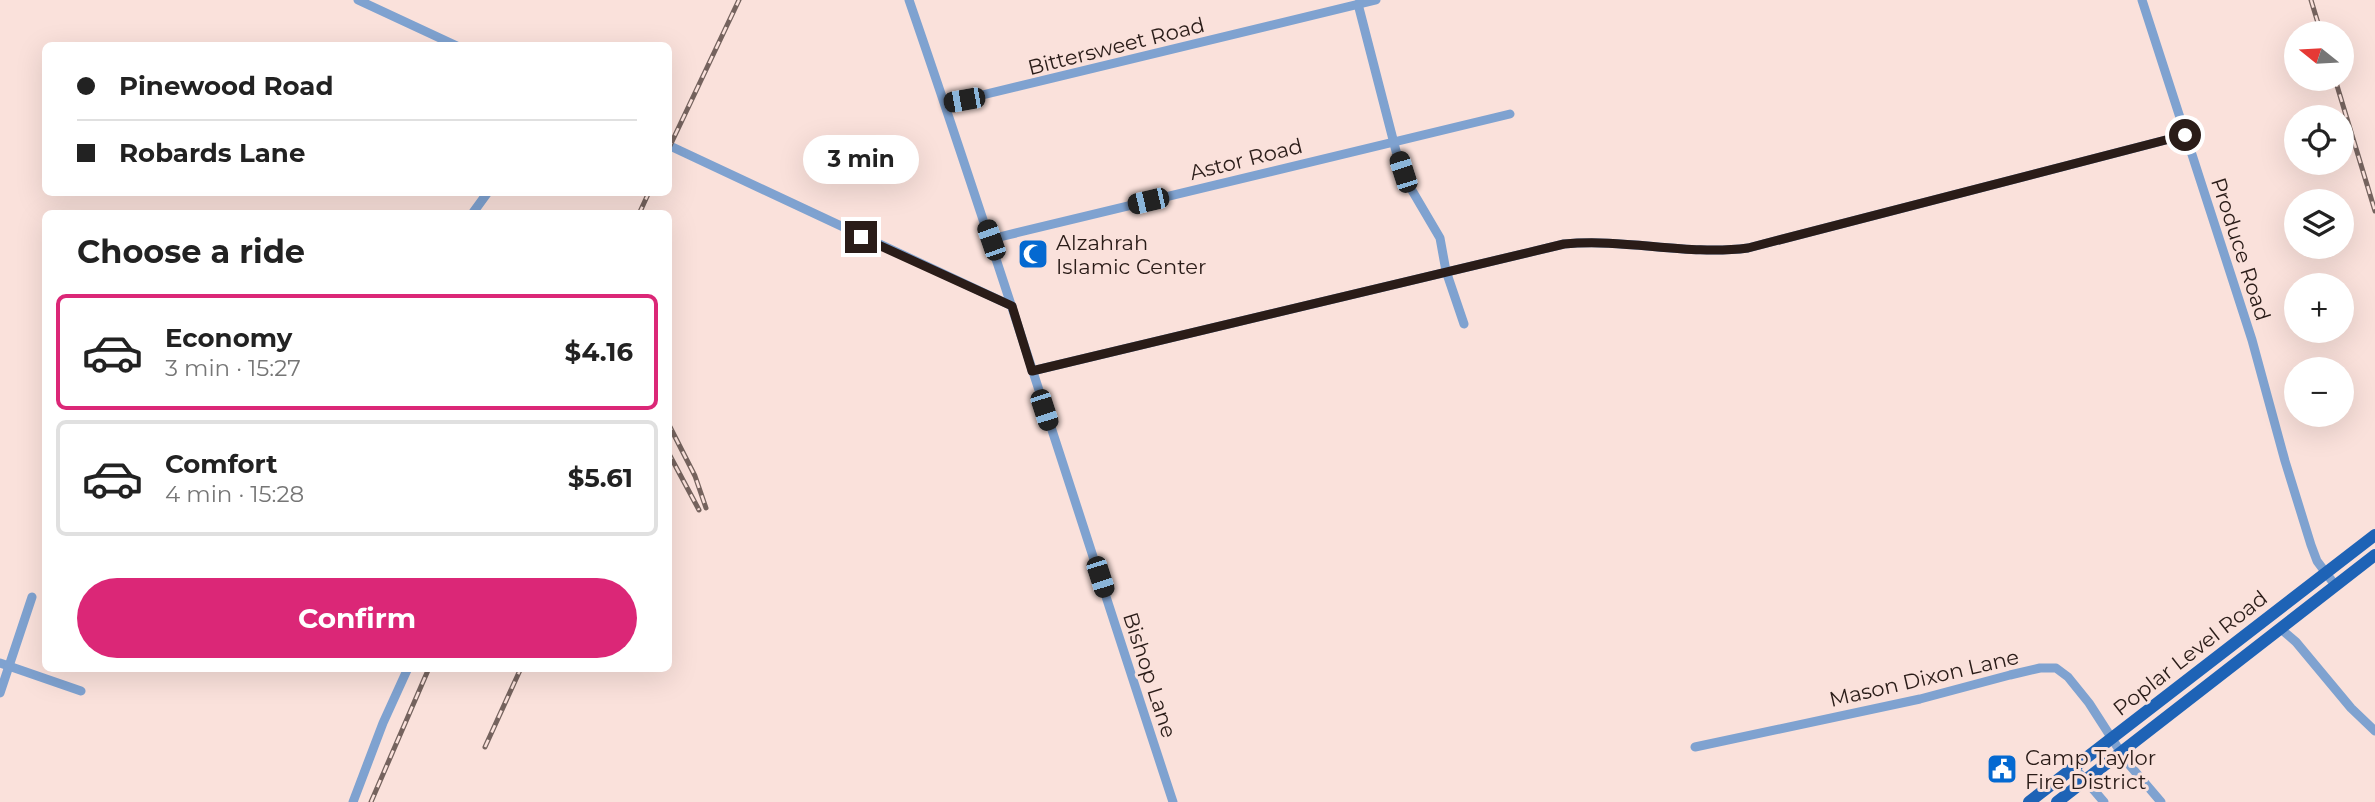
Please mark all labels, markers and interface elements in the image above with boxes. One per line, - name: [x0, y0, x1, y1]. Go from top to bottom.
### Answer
- street label: Bittersweet Road: [1025, 12, 1207, 80]
- north arrow: [2284, 21, 2354, 91]
- map controls: [2284, 21, 2354, 427]
- text: Pinewood Road: [119, 70, 334, 102]
- car: [942, 86, 987, 114]
- button: locate: [2284, 105, 2354, 175]
- route start: [2169, 119, 2201, 151]
- street label: Astor Road: [1187, 133, 1305, 185]
- callout: 3 min: [803, 135, 919, 184]
- text: Robards Lane: [119, 137, 305, 169]
- text: 3 min: [827, 145, 895, 173]
- car: [1387, 149, 1420, 195]
- street label: Produce Road: [2206, 174, 2276, 324]
- car: [1126, 186, 1171, 216]
- button: layers: [2284, 189, 2354, 259]
- car: [975, 217, 1008, 263]
- route end: [845, 221, 877, 253]
- place label: Alzahrah Islamic Center: [1056, 230, 1206, 279]
- text: Choose a ride: [77, 232, 305, 271]
- mosque icon: Alzahrah Islamic Center: [1016, 237, 1050, 271]
- button: +: [2284, 273, 2354, 343]
- icon: car: [81, 321, 144, 384]
- text: Economy: [165, 322, 292, 354]
- text: $4.16: [565, 336, 633, 368]
- text: 3 min · 15:27: [165, 354, 301, 382]
- button: −: [2284, 357, 2354, 427]
- car: [1028, 387, 1061, 433]
- icon: car: [81, 447, 144, 510]
- text: Comfort: [165, 448, 277, 480]
- text: $5.61: [568, 462, 633, 494]
- text: 4 min · 15:28: [165, 480, 304, 508]
- car: [1084, 554, 1117, 600]
- button: Confirm: [77, 578, 637, 658]
- street label: Poplar Level Road: [2108, 585, 2272, 721]
- street label: Bishop Lane: [1118, 609, 1182, 741]
- street label: Mason Dixon Lane: [1827, 644, 2021, 712]
- place label: Camp Taylor Fire District: [2025, 745, 2156, 794]
- public building icon: Camp Taylor Fire District: [1985, 752, 2019, 786]

